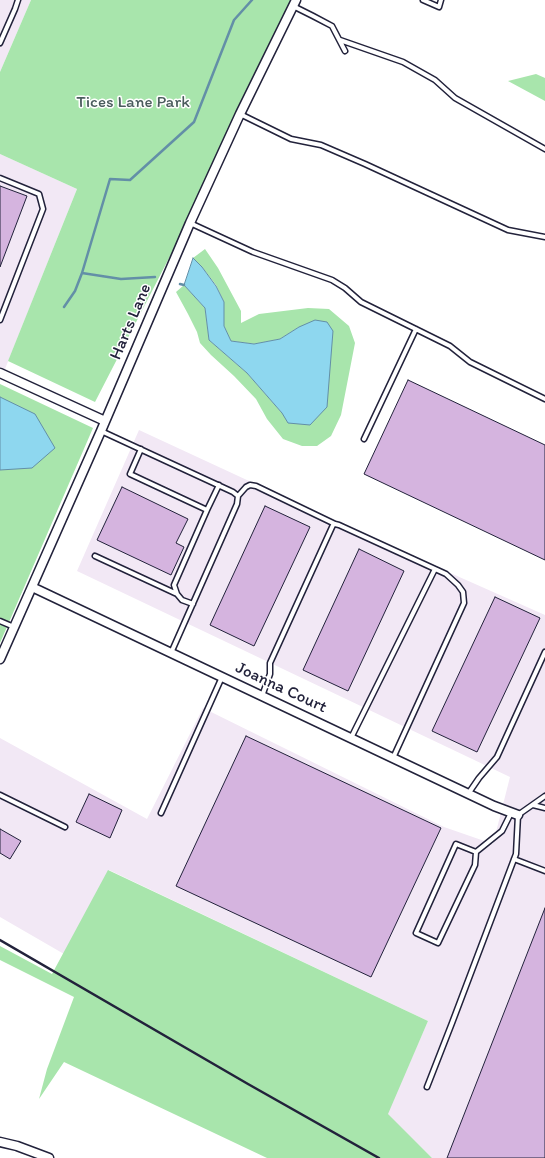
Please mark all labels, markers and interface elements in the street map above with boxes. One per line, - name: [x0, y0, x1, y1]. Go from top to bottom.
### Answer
- park label: Tices Lane Park: [76, 93, 190, 113]
- street label: Harts Lane: [106, 281, 156, 363]
- street label: Joanna Court: [232, 658, 330, 718]

